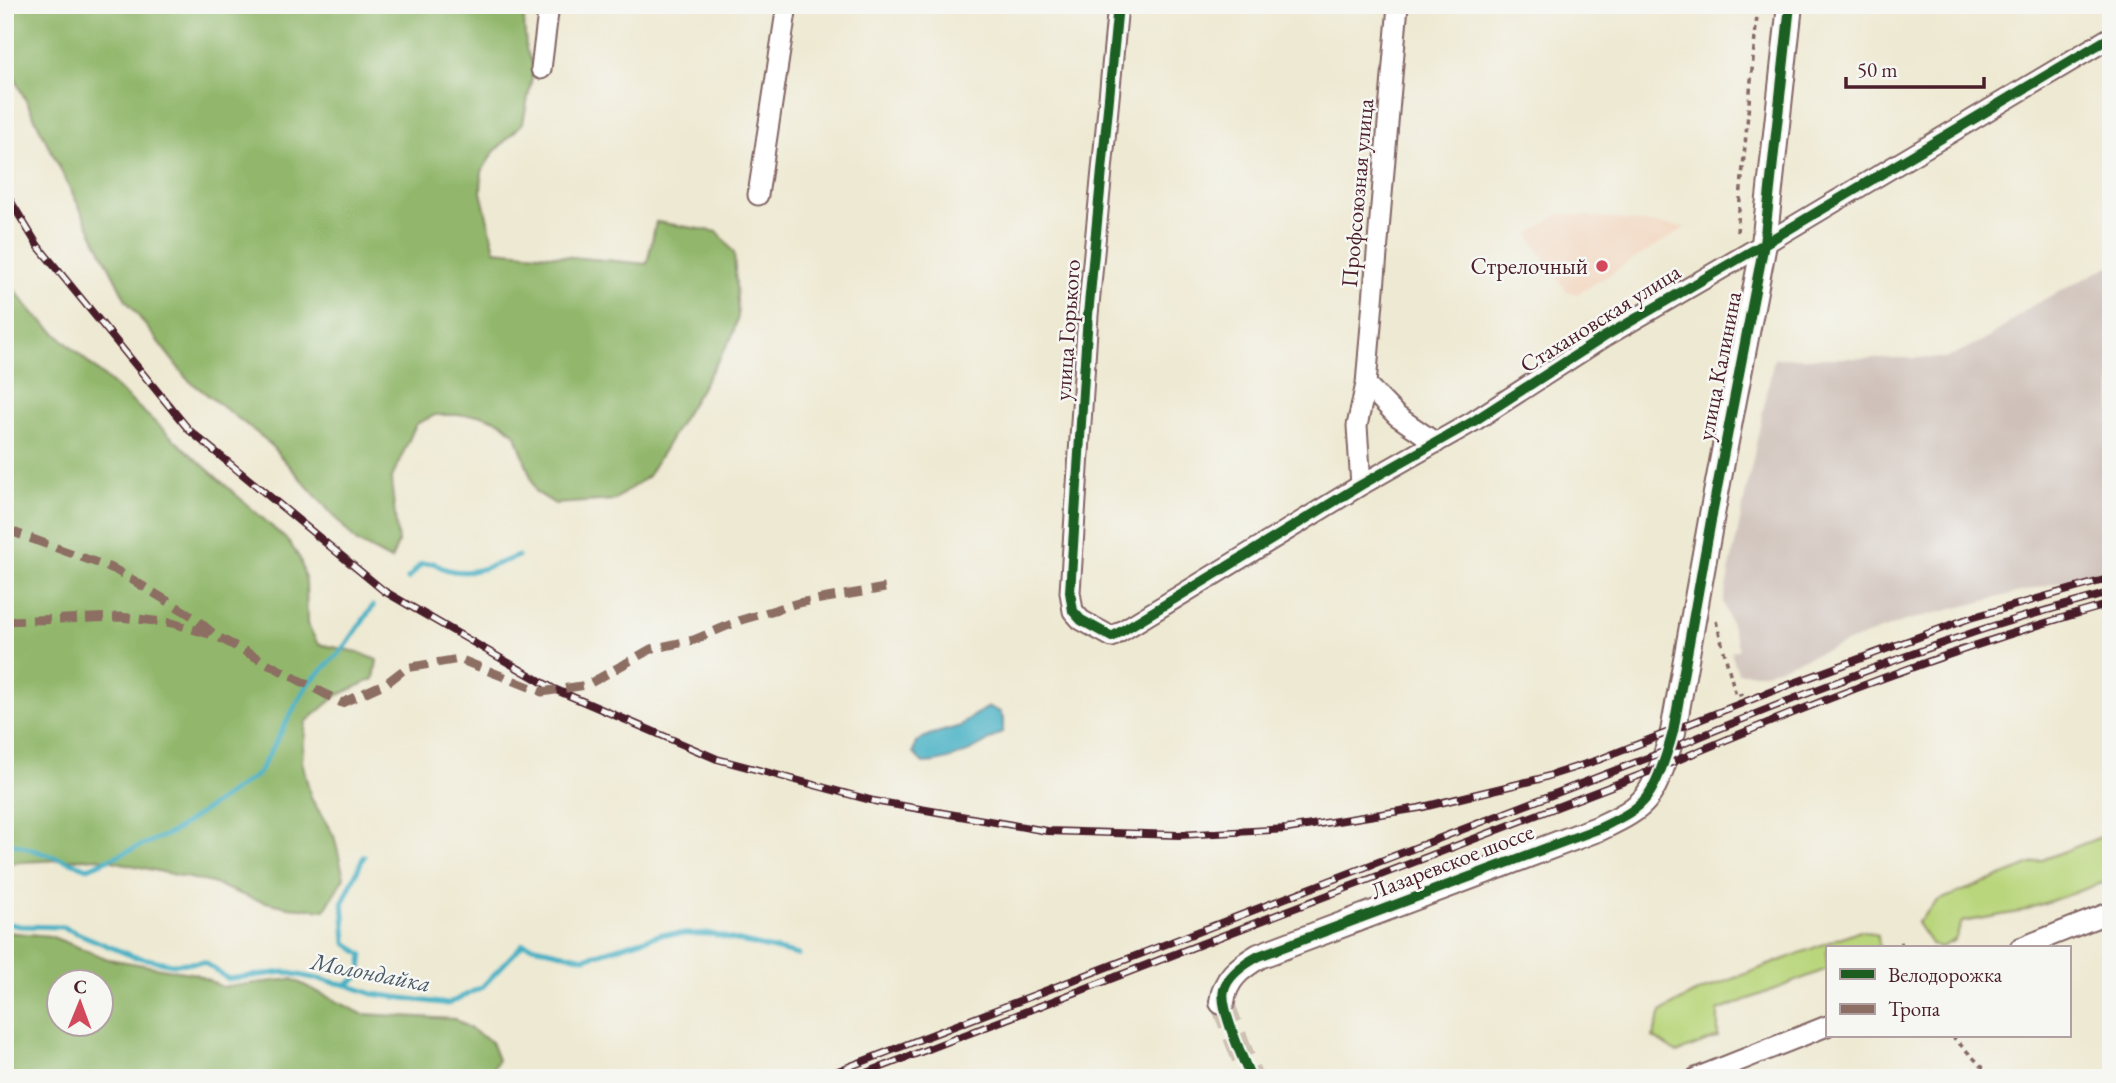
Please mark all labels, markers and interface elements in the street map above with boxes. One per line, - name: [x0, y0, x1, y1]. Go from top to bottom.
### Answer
- scale bar: [1846, 46, 1985, 90]
- text: 50 m: [1857, 56, 1898, 83]
- street label: Профсоюзная улица: [1334, 97, 1380, 289]
- place label: Стрелочный: [1470, 251, 1588, 281]
- street label: Стахановская улица: [1514, 256, 1687, 380]
- street label: улица Горького: [1047, 258, 1087, 402]
- marker: Стрелочный: [1594, 258, 1610, 274]
- street label: улица Калинина: [1690, 288, 1748, 443]
- street label: Лазаревское шоссе: [1366, 816, 1538, 906]
- water label: Молондайка: [307, 945, 433, 999]
- legend: [1826, 946, 2070, 1038]
- text: Велодорожка: [1888, 961, 2003, 988]
- north arrow: [46, 968, 116, 1038]
- text: С: [73, 974, 87, 999]
- text: Тропа: [1888, 995, 1941, 1022]

